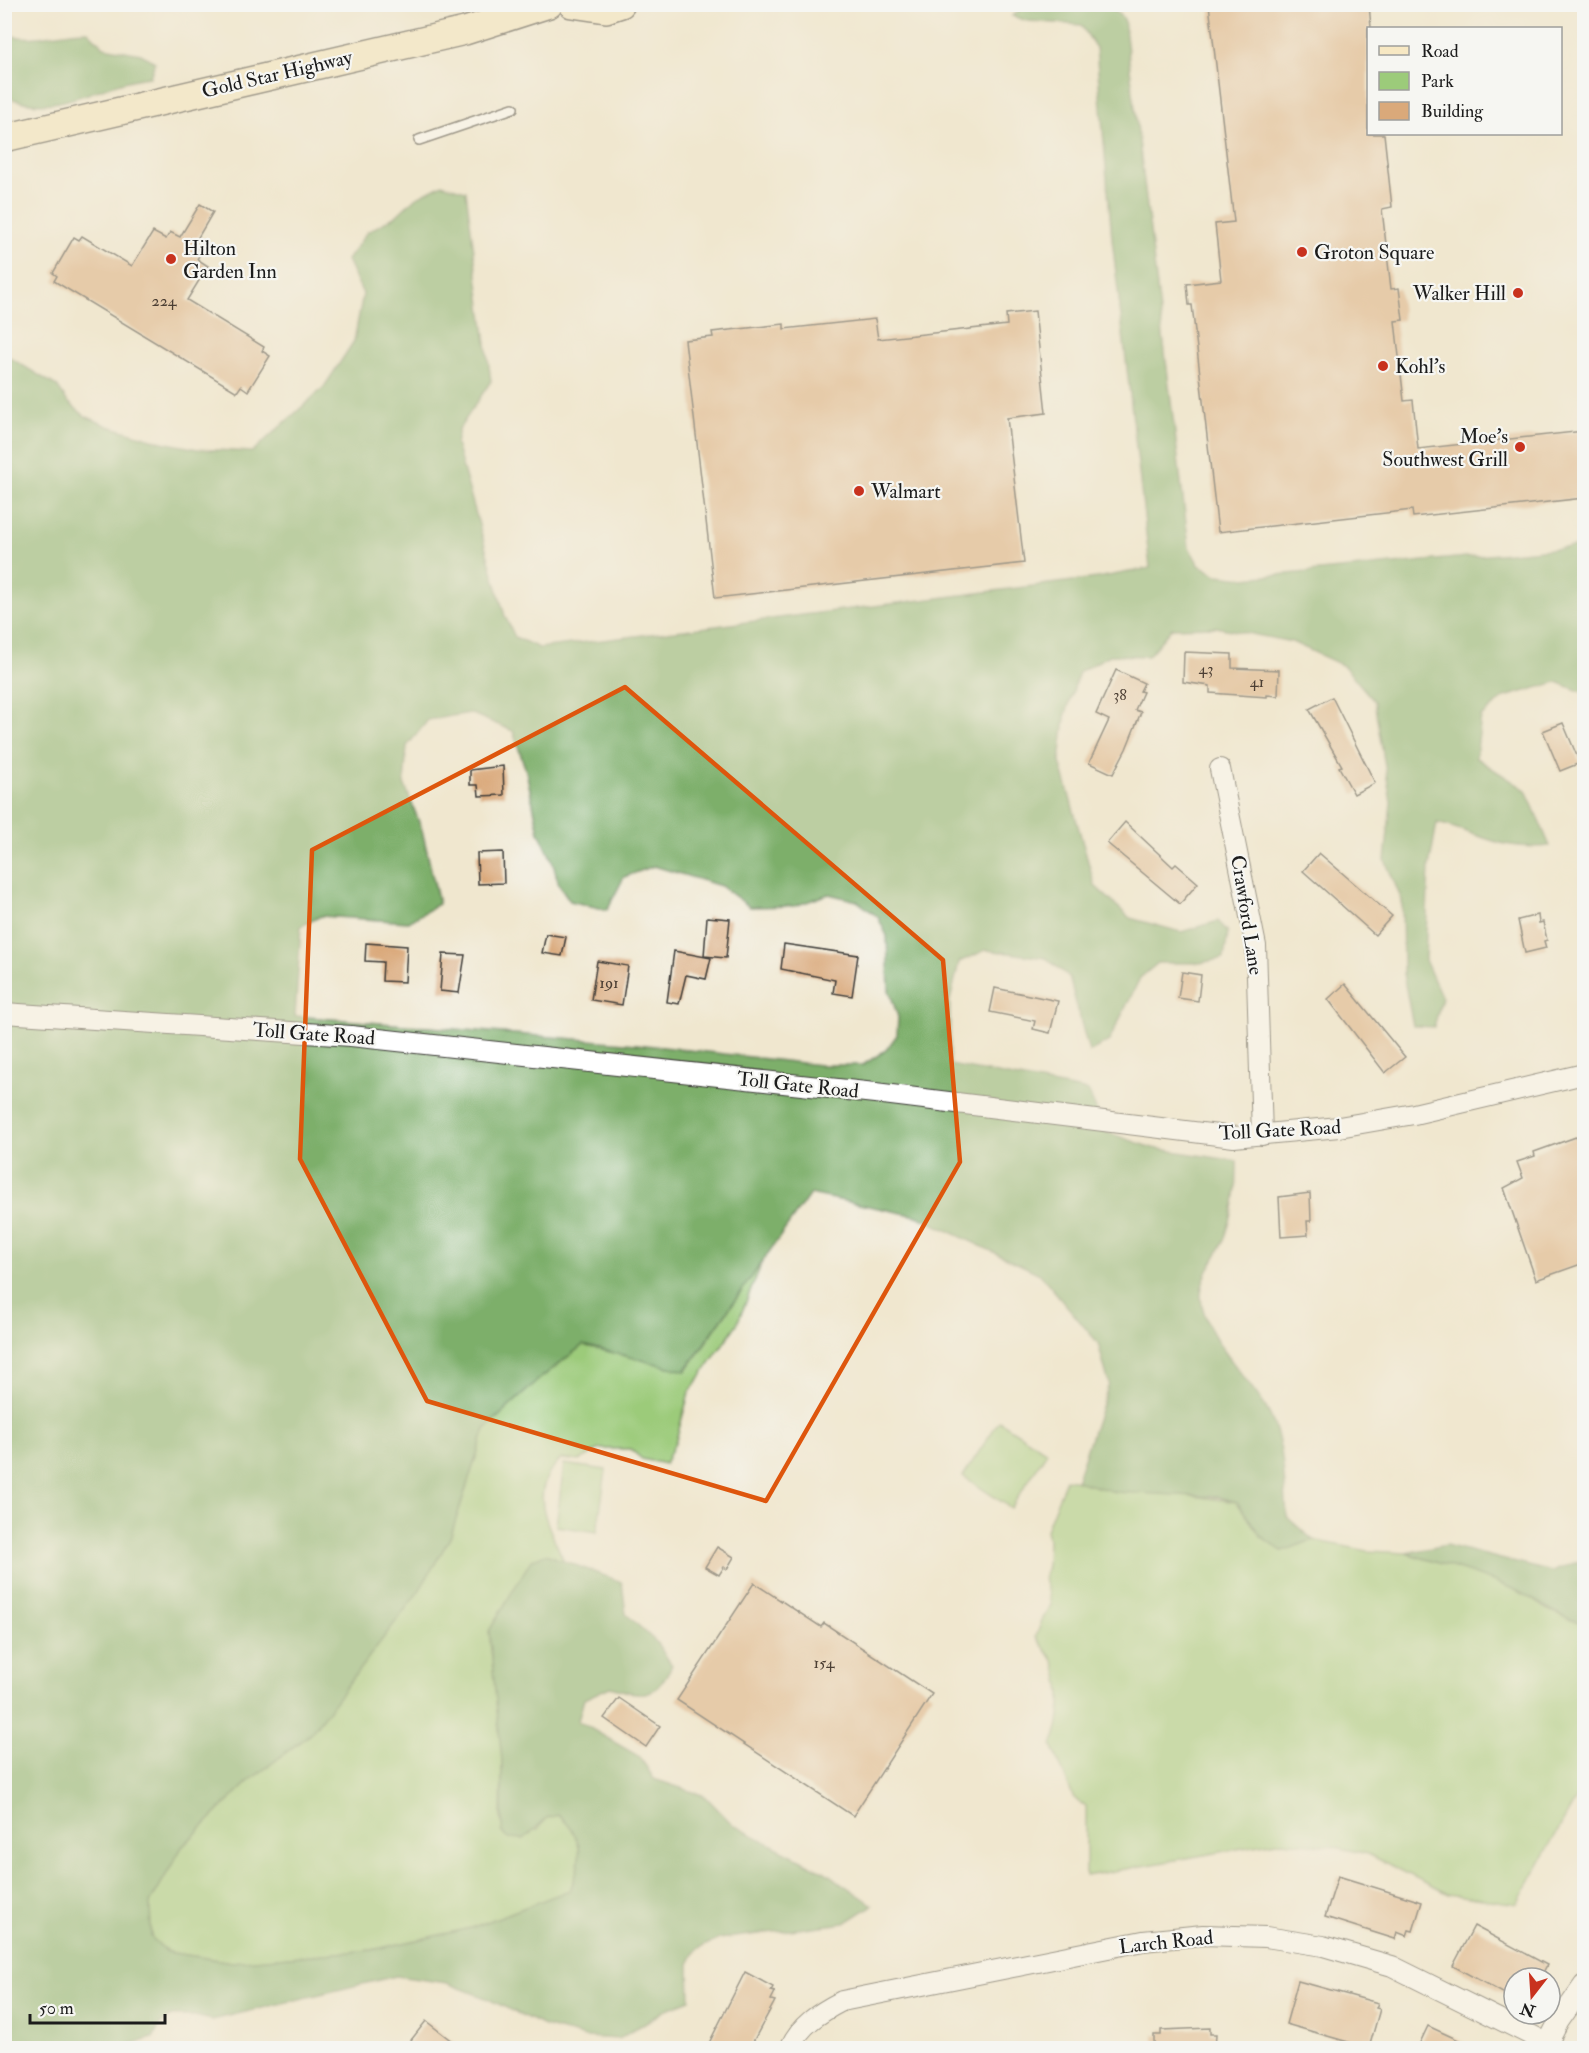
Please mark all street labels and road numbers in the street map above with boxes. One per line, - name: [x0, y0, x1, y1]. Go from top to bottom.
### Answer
- street label: Gold Star Highway: [199, 44, 356, 103]
- street label: Crawford Lane: [1225, 853, 1269, 977]
- street label: Toll Gate Road: [252, 1017, 376, 1051]
- street label: Toll Gate Road: [736, 1066, 860, 1104]
- street label: Toll Gate Road: [1218, 1114, 1342, 1146]
- street label: Larch Road: [1118, 1925, 1215, 1959]

